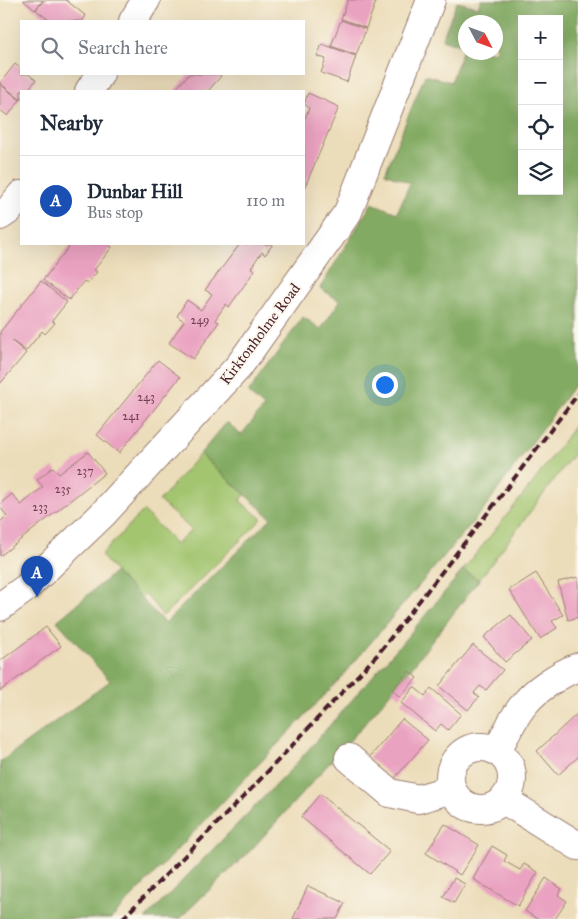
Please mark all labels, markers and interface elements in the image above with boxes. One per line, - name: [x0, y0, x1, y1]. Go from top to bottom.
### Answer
- north arrow: [458, 15, 503, 60]
- map controls: [518, 15, 563, 195]
- button: +: [518, 15, 563, 60]
- search box: [20, 20, 305, 75]
- icon: search: [38, 34, 66, 62]
- text: Search here: [78, 36, 168, 59]
- button: −: [518, 60, 563, 105]
- button: locate: [518, 105, 563, 150]
- text: Nearby: [40, 110, 103, 136]
- button: layers: [518, 150, 563, 195]
- text: Dunbar Hill: [87, 180, 183, 203]
- text: A: [51, 191, 61, 210]
- text: 110 m: [246, 191, 285, 210]
- text: Bus stop: [87, 203, 143, 222]
- street label: Kirktonholme Road: [216, 279, 304, 388]
- house number: 249: [190, 313, 210, 327]
- your location: [372, 372, 398, 398]
- house number: 243: [137, 390, 155, 404]
- house number: 241: [122, 409, 140, 423]
- house number: 237: [76, 464, 94, 478]
- house number: 235: [55, 482, 72, 496]
- house number: 233: [32, 500, 48, 514]
- pin: A: [21, 556, 53, 597]

